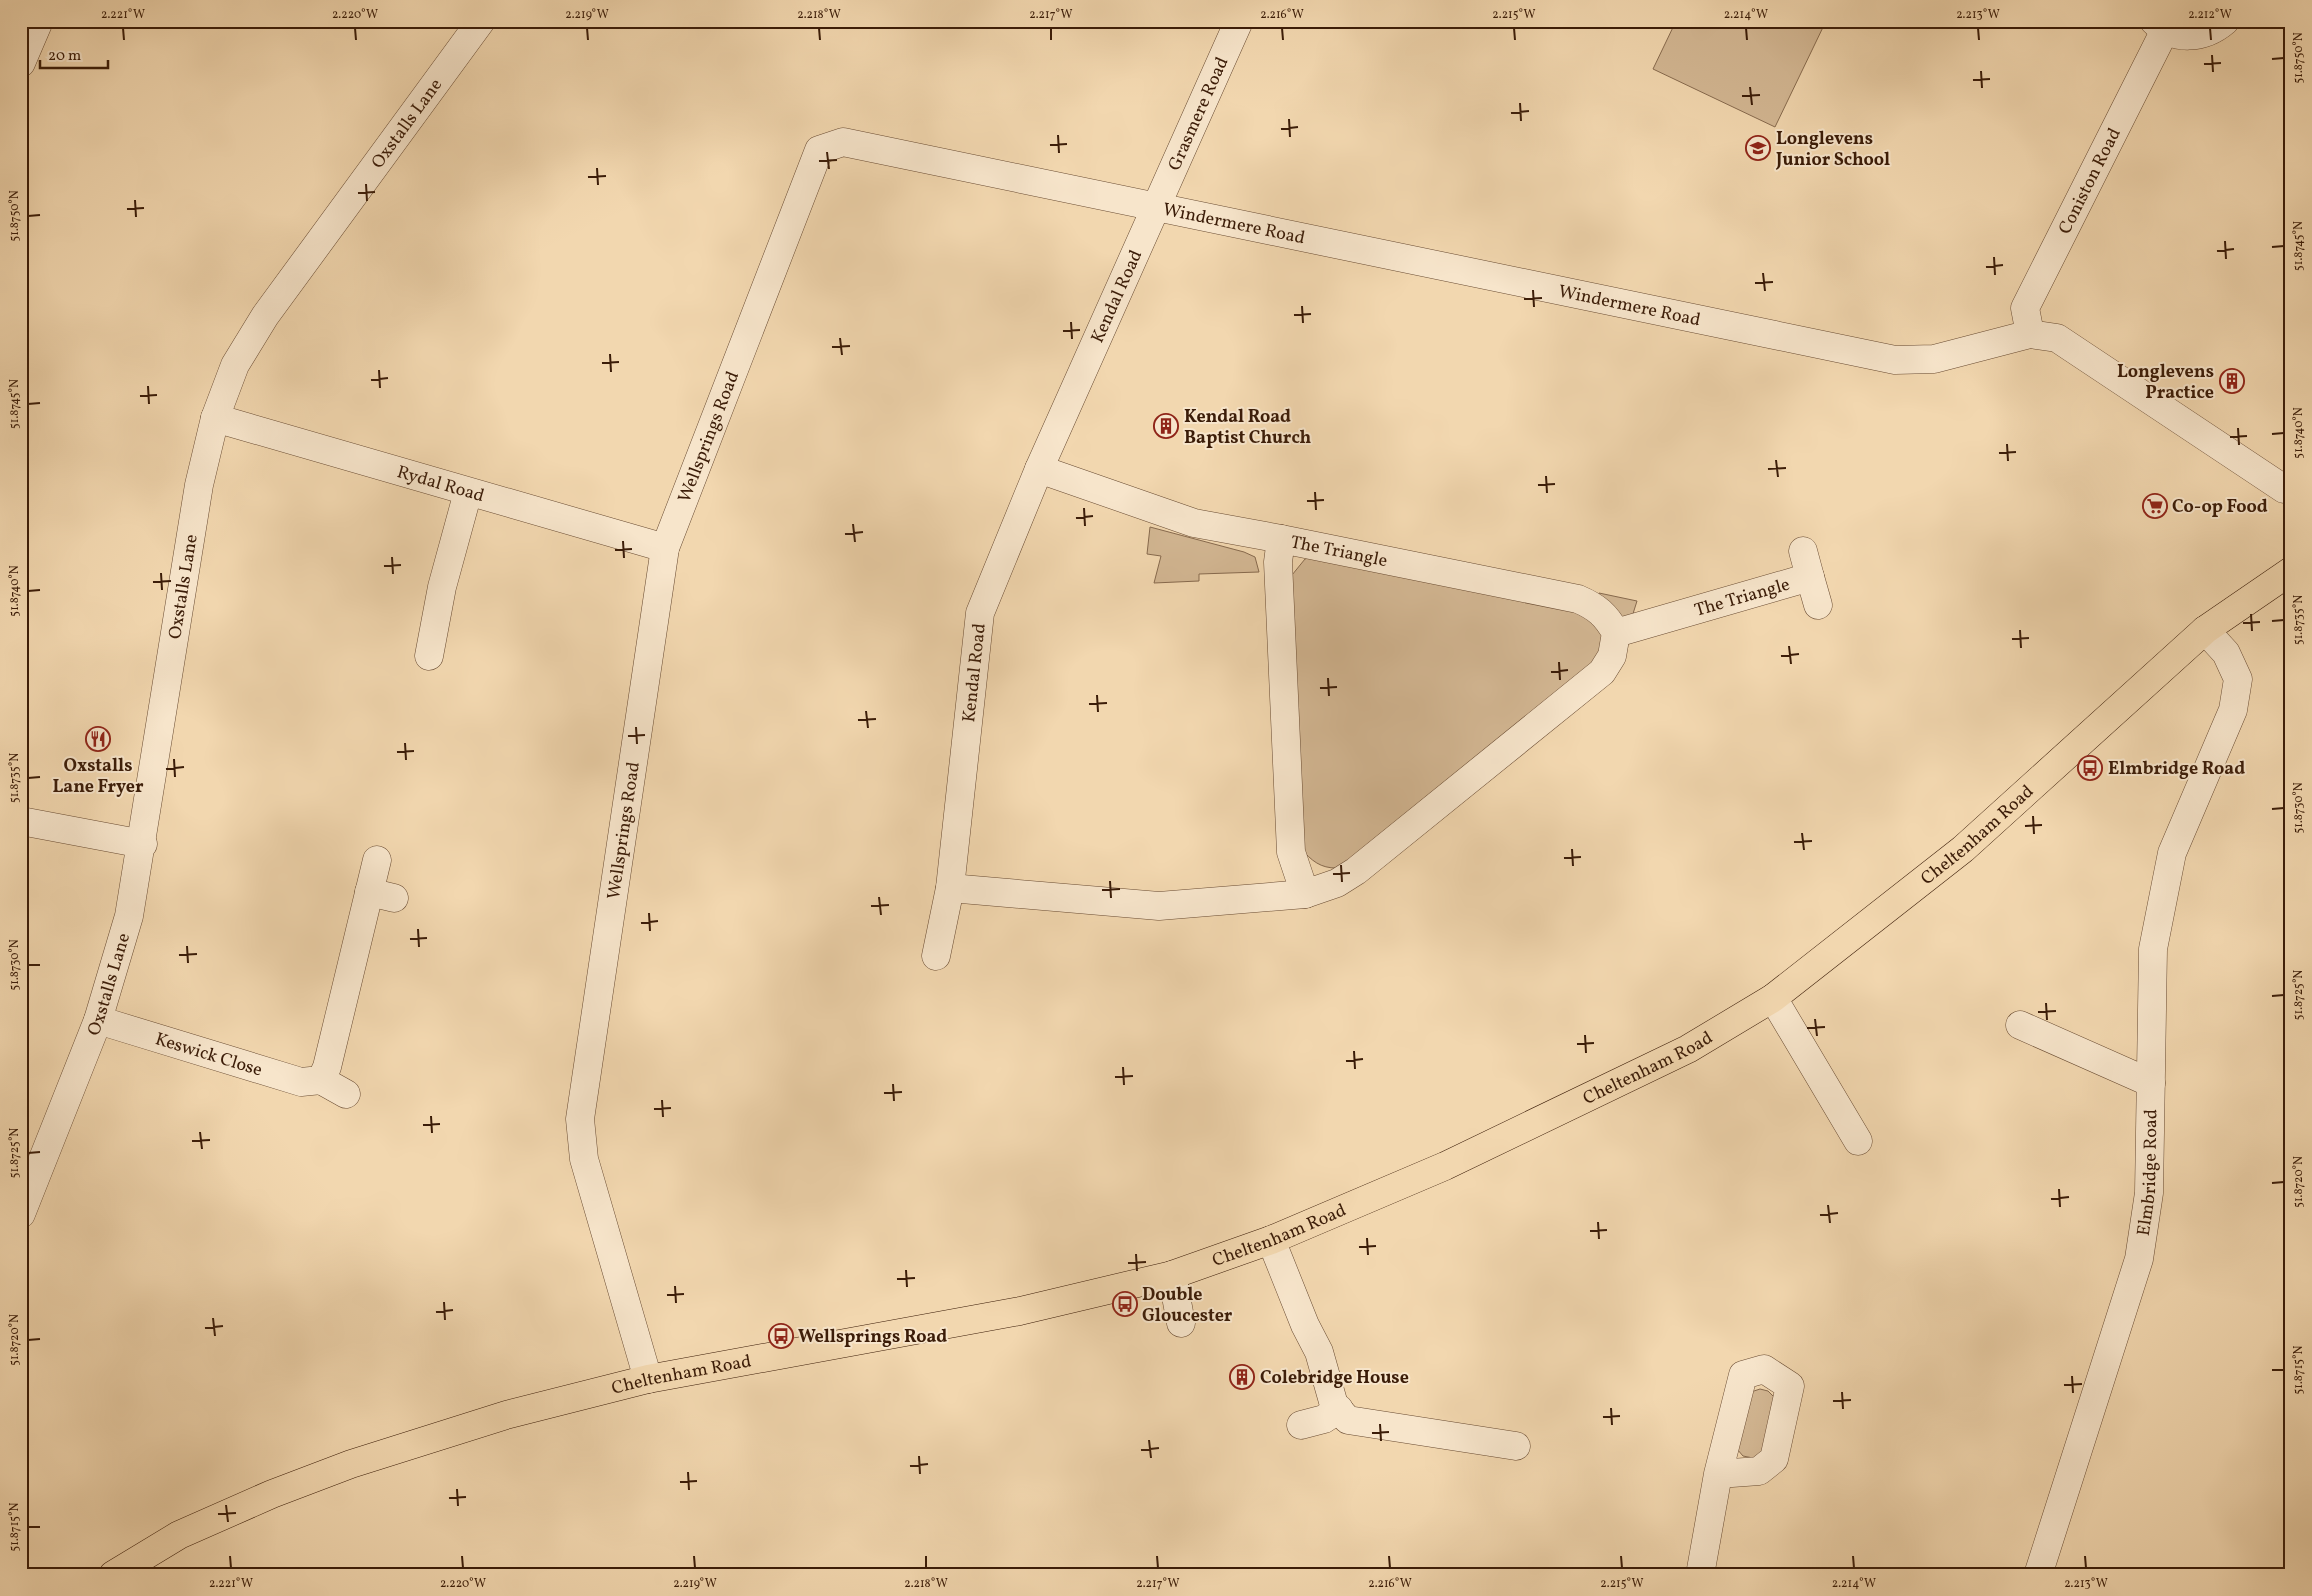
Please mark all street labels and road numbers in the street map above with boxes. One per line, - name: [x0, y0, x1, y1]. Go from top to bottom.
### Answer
- street label: Grasmere Road: [1163, 53, 1235, 175]
- street label: Oxstalls Lane: [366, 74, 449, 174]
- street label: Coniston Road: [2053, 124, 2128, 239]
- street label: Windermere Road: [1160, 198, 1307, 251]
- street label: Kendal Road: [1086, 246, 1149, 347]
- street label: Windermere Road: [1556, 280, 1703, 333]
- street label: Wellsprings Road: [673, 368, 746, 506]
- street label: Rydal Road: [394, 460, 487, 509]
- street label: The Triangle: [1288, 530, 1389, 574]
- street label: Oxstalls Lane: [163, 532, 205, 641]
- street label: The Triangle: [1692, 572, 1793, 624]
- street label: Kendal Road: [957, 622, 993, 724]
- street label: Wellsprings Road: [602, 760, 647, 901]
- street label: Cheltenham Road: [1916, 780, 2040, 891]
- street label: Oxstalls Lane: [82, 930, 137, 1040]
- street label: Cheltenham Road: [1579, 1026, 1718, 1112]
- street label: Keswick Close: [152, 1027, 265, 1083]
- street label: Elmbridge Road: [2132, 1109, 2164, 1238]
- street label: Cheltenham Road: [1209, 1199, 1350, 1274]
- street label: Cheltenham Road: [609, 1349, 753, 1402]

